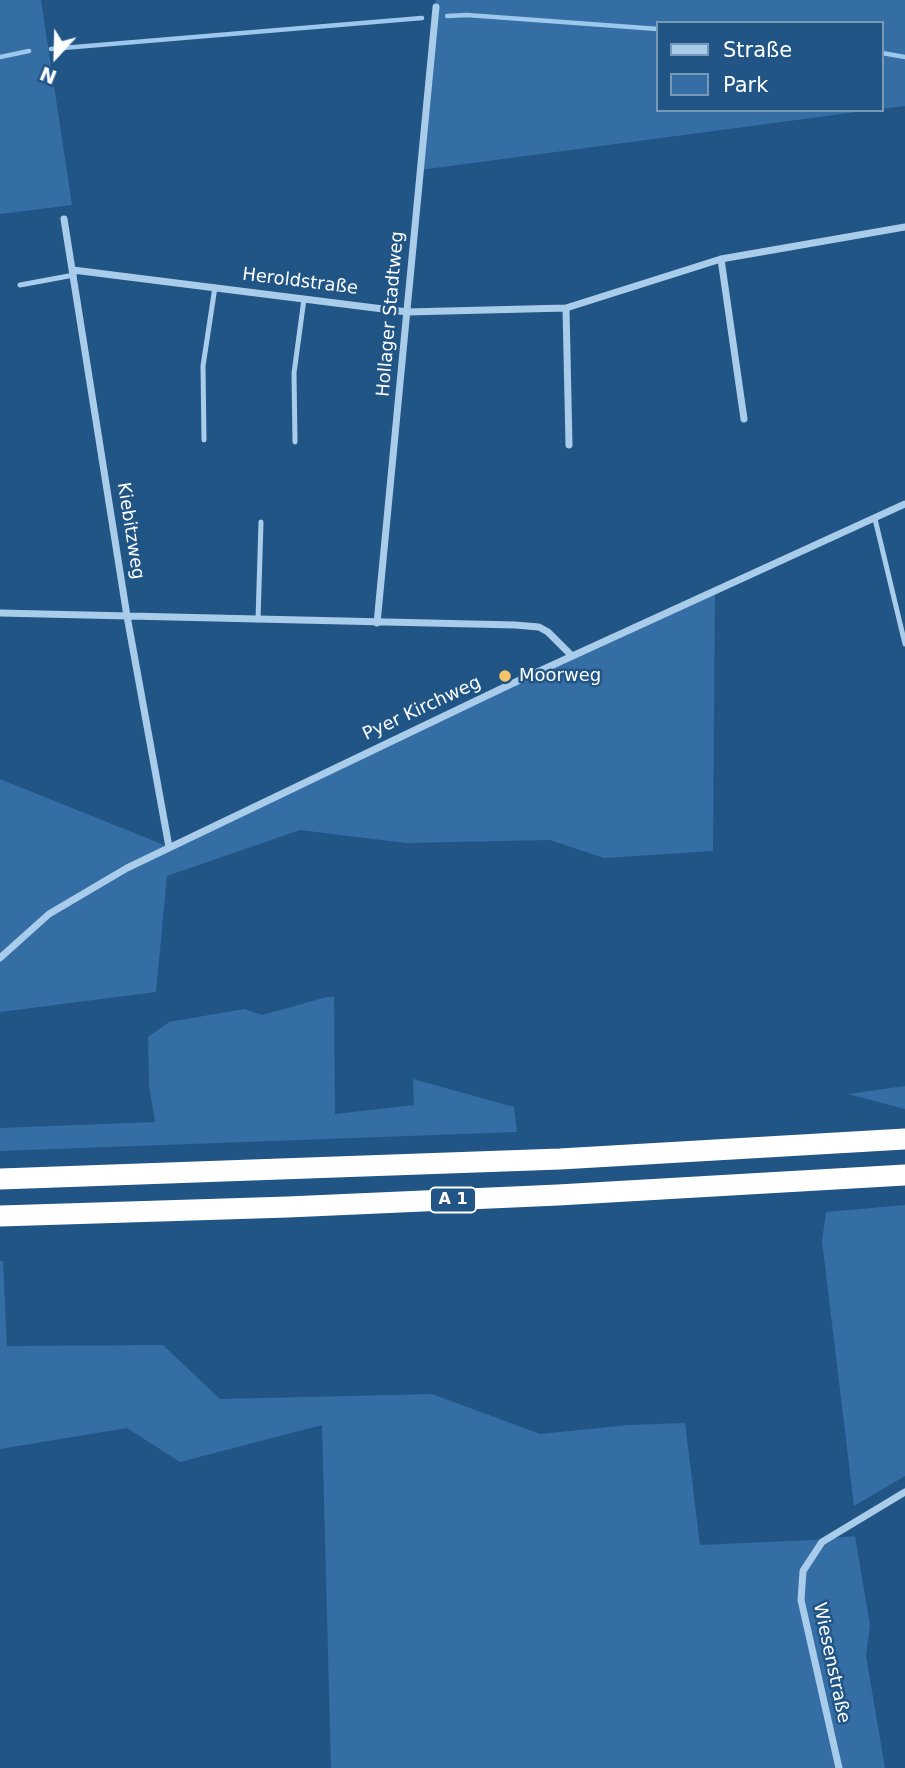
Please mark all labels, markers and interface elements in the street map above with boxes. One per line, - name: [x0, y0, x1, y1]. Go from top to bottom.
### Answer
- north arrow: [21, 21, 91, 91]
- legend: [656, 21, 884, 112]
- text: Straße: [723, 38, 792, 62]
- text: N: [37, 62, 60, 89]
- text: Park: [723, 73, 768, 97]
- street label: Hollager Stadtweg: [373, 230, 409, 398]
- street label: Heroldstraße: [241, 264, 359, 300]
- street label: Kiebitzweg: [112, 481, 148, 581]
- place label: Moorweg: [519, 665, 601, 687]
- marker: Moorweg: [497, 668, 513, 684]
- street label: Pyer Kirchweg: [359, 672, 485, 746]
- road number: A 1: [430, 1188, 476, 1212]
- street label: Wiesenstraße: [808, 1601, 854, 1725]

